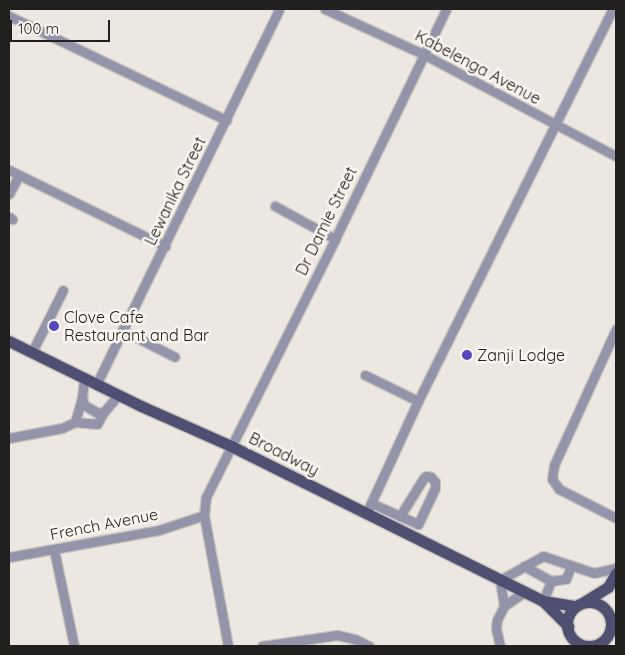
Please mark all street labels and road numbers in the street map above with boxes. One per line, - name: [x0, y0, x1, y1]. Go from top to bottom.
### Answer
- street label: Kabelenga Avenue: [412, 26, 544, 108]
- street label: Lewanika Street: [140, 134, 210, 248]
- street label: Dr Damie Street: [291, 164, 361, 278]
- street label: Broadway: [246, 428, 322, 480]
- street label: French Avenue: [48, 504, 160, 544]

